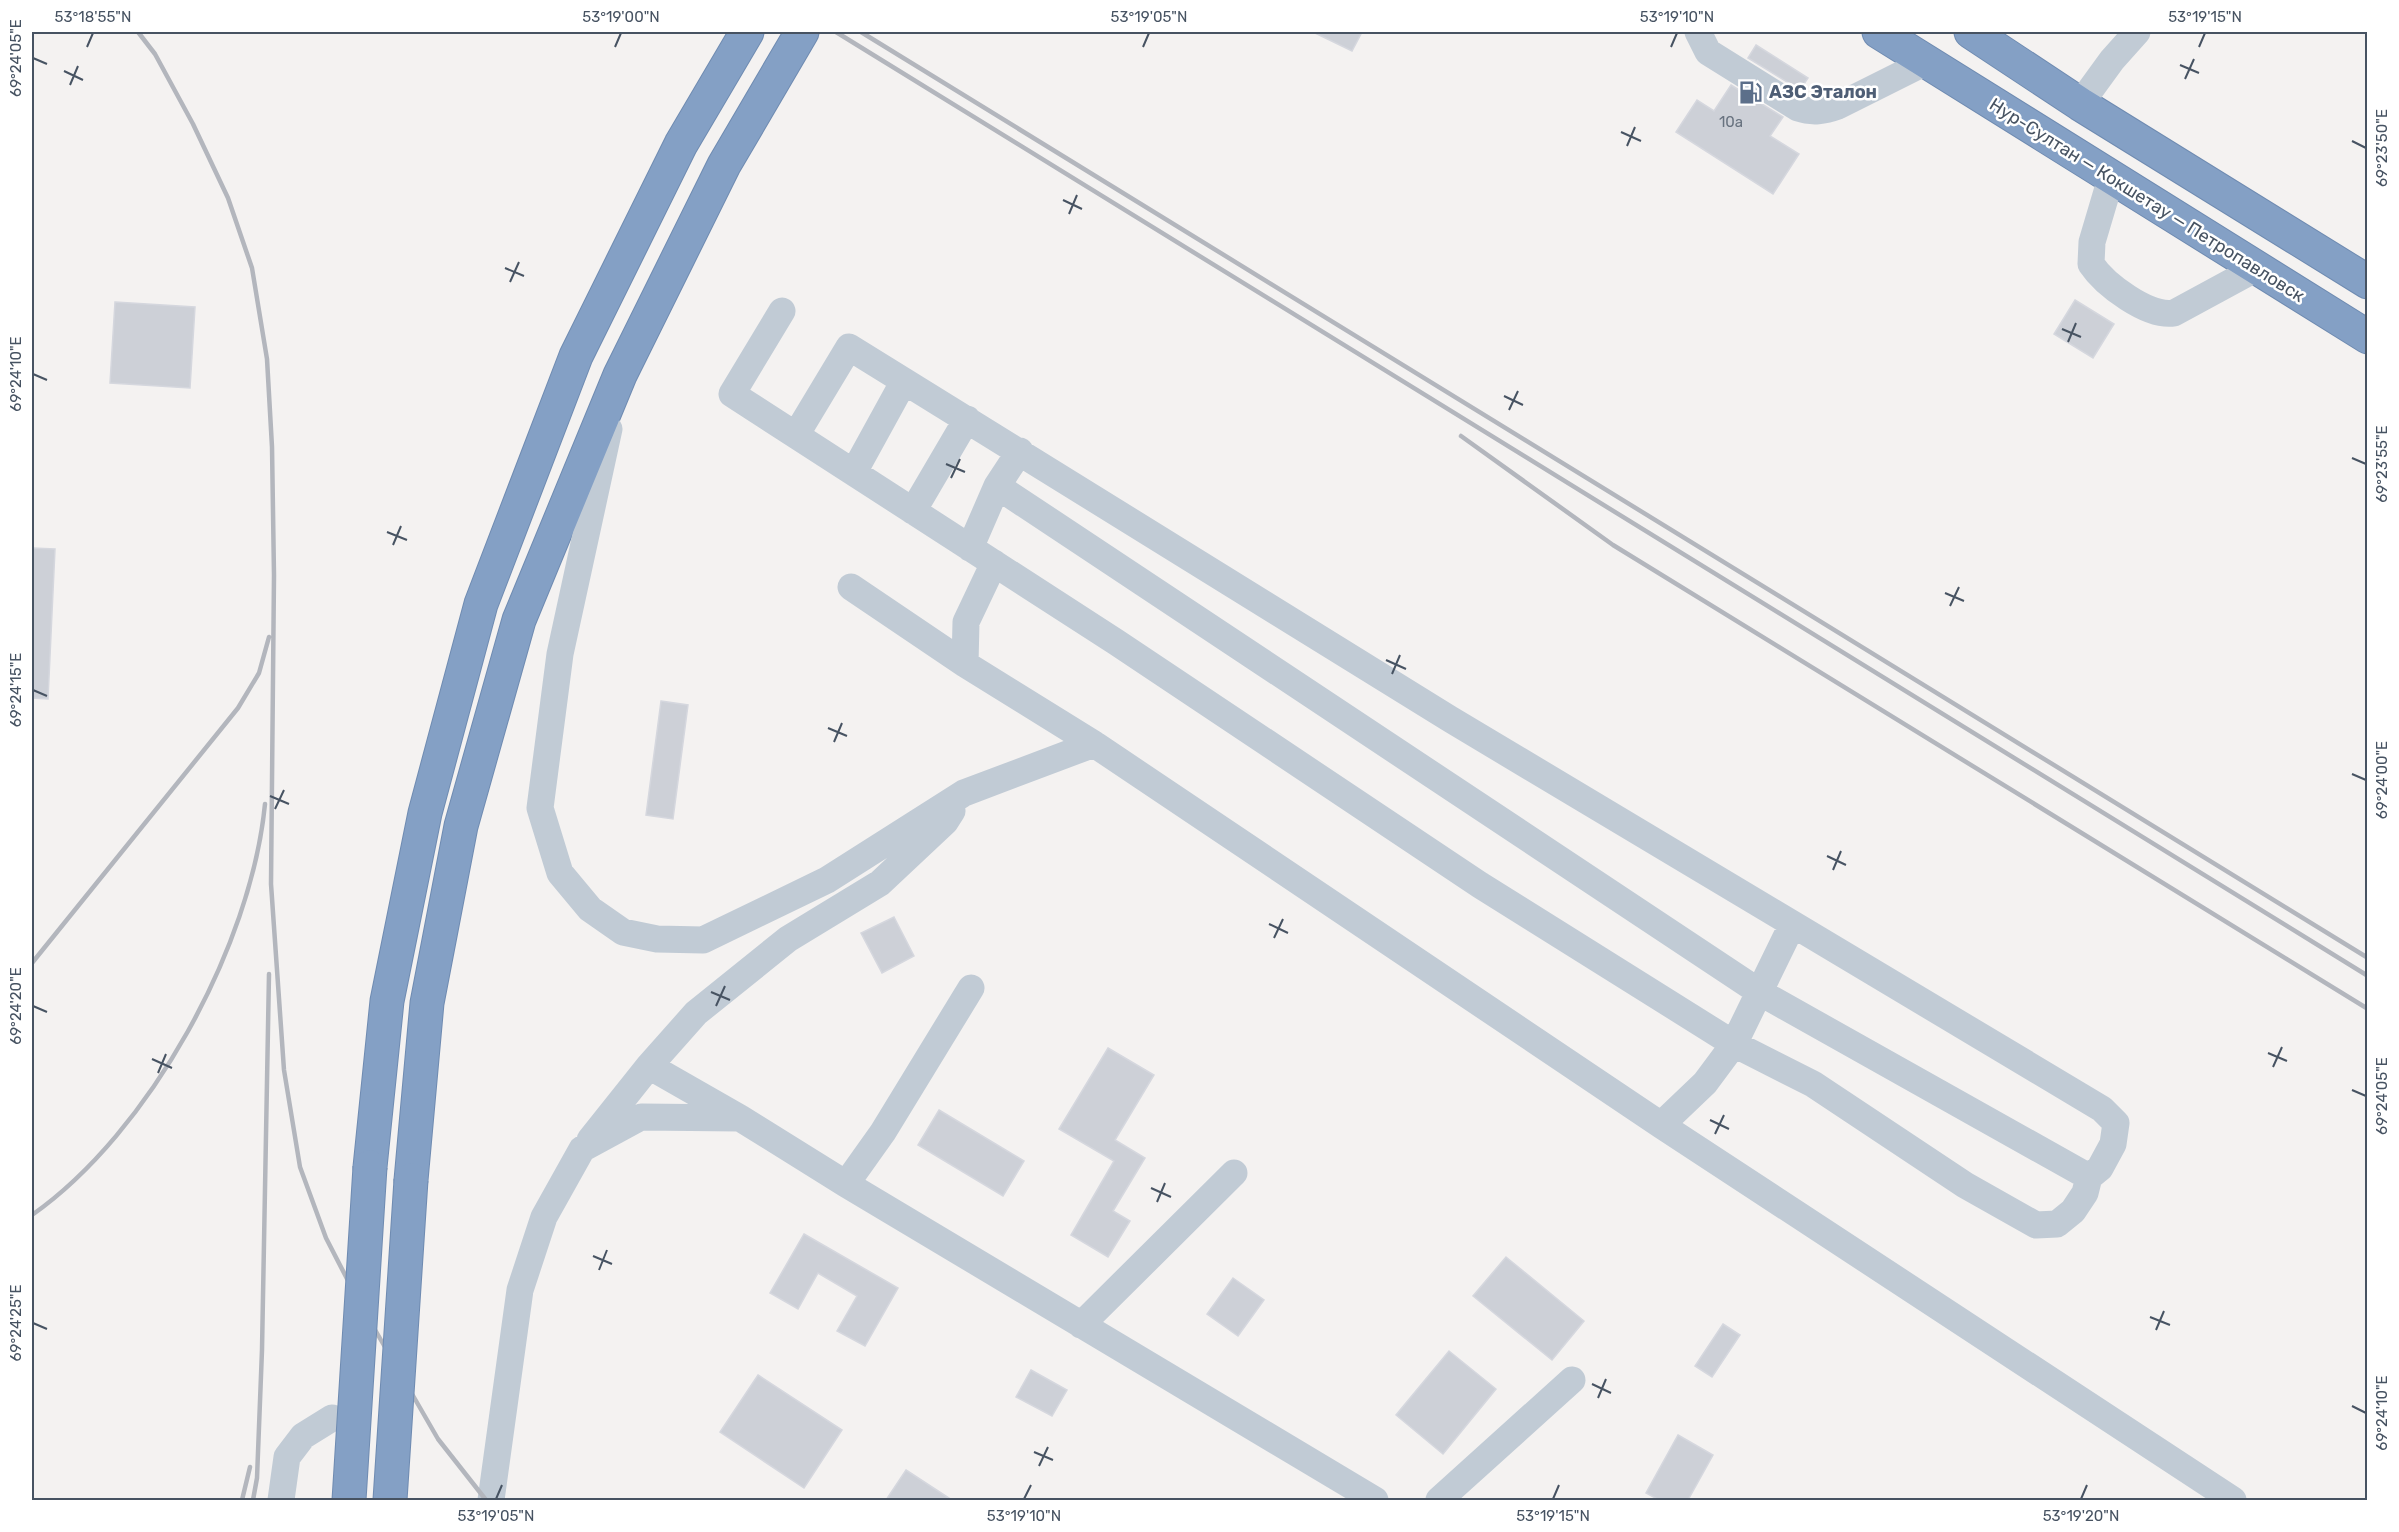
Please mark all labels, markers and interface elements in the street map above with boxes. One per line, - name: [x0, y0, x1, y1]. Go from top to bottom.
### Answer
- text: 53°18'55"N: [55, 8, 131, 26]
- text: 53°19'00"N: [582, 8, 660, 26]
- text: 53°19'05"N: [1111, 8, 1187, 26]
- text: 53°19'10"N: [1640, 8, 1714, 26]
- text: 53°19'15"N: [2168, 8, 2242, 26]
- text: 69°24'05"E: [7, 19, 25, 97]
- fuel station icon: АЗС Эталон: [1738, 79, 1764, 105]
- place label: АЗС Эталон: [1769, 81, 1877, 103]
- street label: Нур-Султан — Кокшетау — Петропавловск: [1985, 93, 2309, 307]
- text: 69°23'50"E: [2373, 109, 2391, 187]
- house number: 10а: [1719, 113, 1743, 131]
- text: 69°24'10"E: [7, 336, 25, 412]
- text: 69°23'55"E: [2373, 425, 2391, 503]
- text: 69°24'15"E: [7, 653, 25, 727]
- text: 69°24'00"E: [2373, 741, 2391, 819]
- text: 69°24'20"E: [7, 967, 25, 1045]
- text: 69°24'05"E: [2373, 1057, 2391, 1135]
- text: 69°24'25"E: [7, 1284, 25, 1362]
- text: 69°24'10"E: [2373, 1375, 2391, 1451]
- text: 53°19'05"N: [458, 1507, 534, 1525]
- text: 53°19'10"N: [987, 1507, 1061, 1525]
- text: 53°19'15"N: [1516, 1507, 1590, 1525]
- text: 53°19'20"N: [2043, 1507, 2119, 1525]

